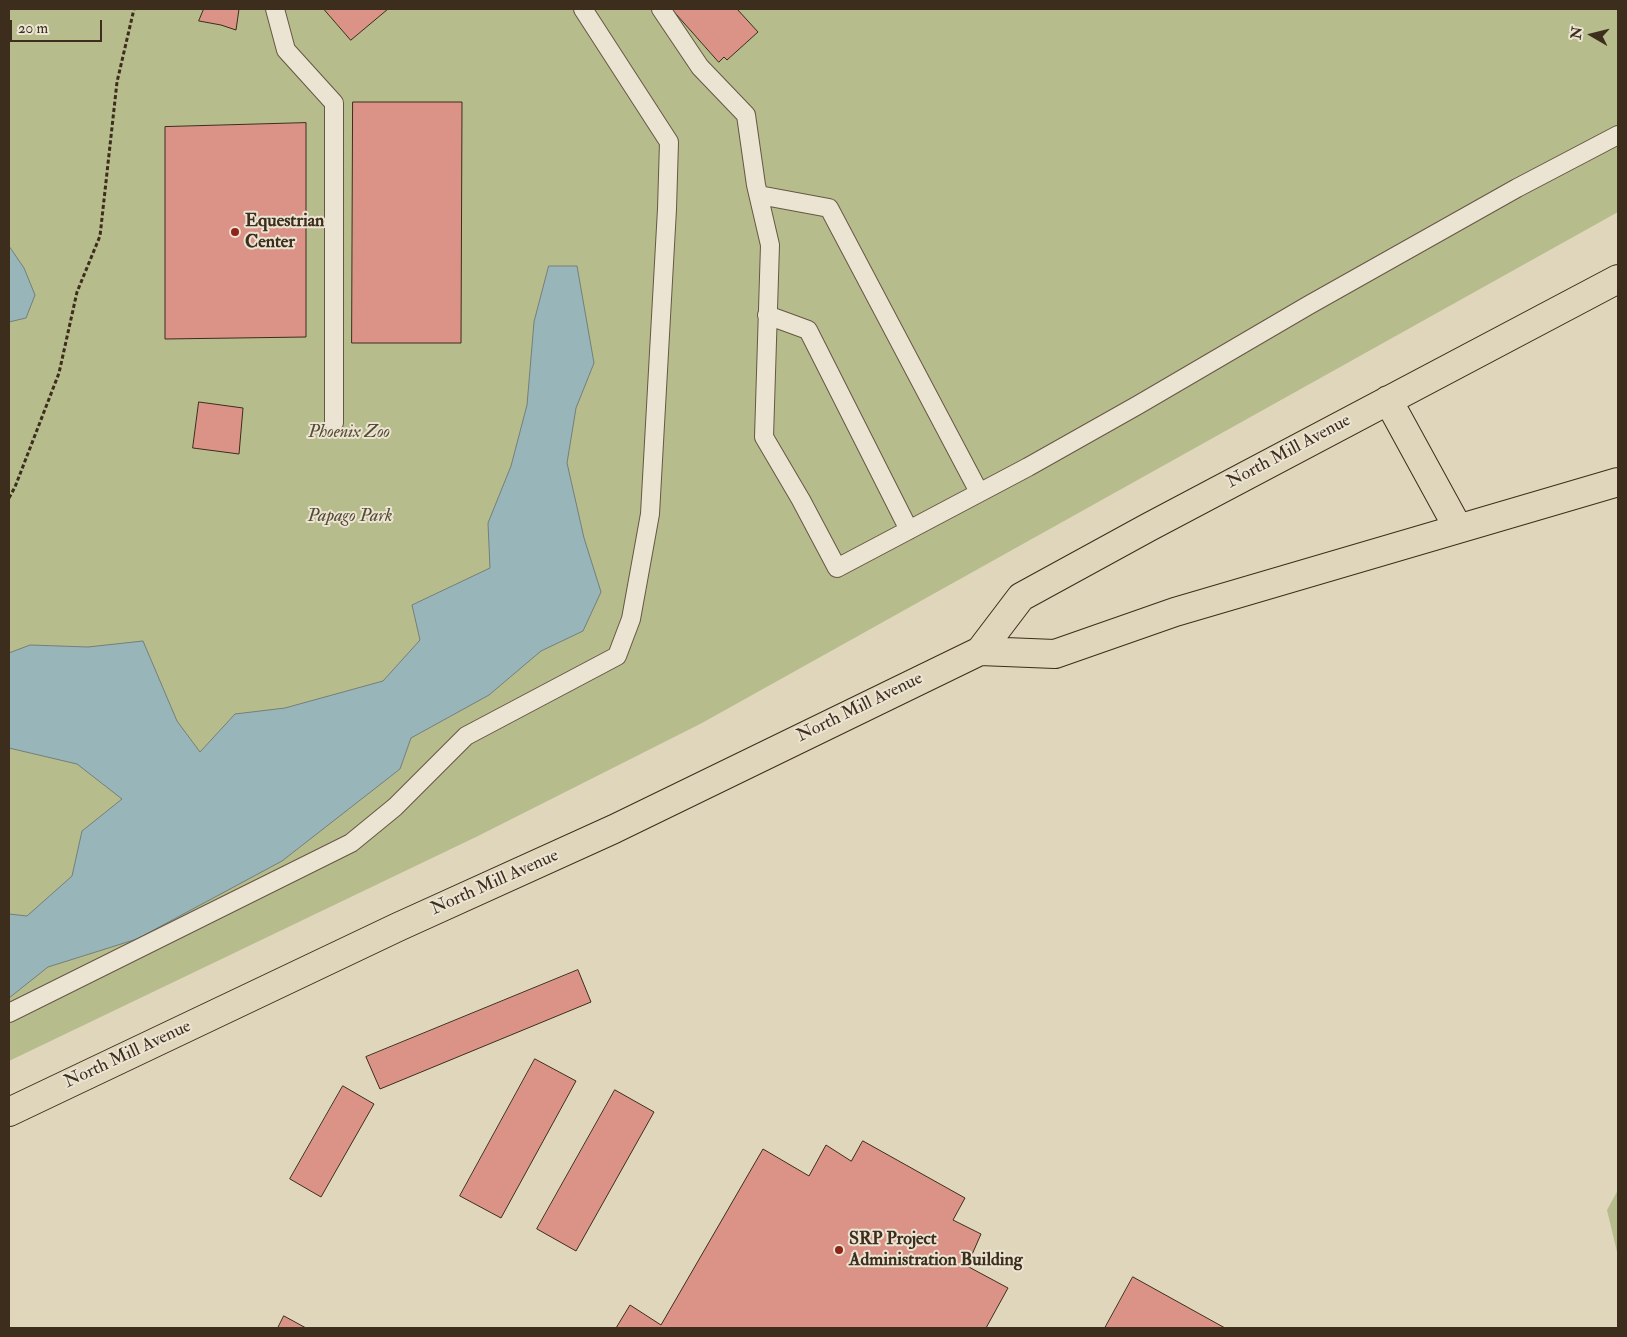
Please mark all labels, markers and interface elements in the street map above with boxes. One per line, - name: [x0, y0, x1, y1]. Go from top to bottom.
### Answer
- scale bar: [12, 10, 105, 42]
- north arrow: [1567, 10, 1617, 60]
- text: 20 m: [18, 19, 48, 38]
- text: N: [1567, 25, 1586, 40]
- place label: Equestrian Center: [245, 211, 324, 253]
- marker: Equestrian Center: [229, 226, 241, 238]
- street label: North Mill Avenue: [1223, 410, 1355, 494]
- park label: Phoenix Zoo: [308, 422, 390, 444]
- park label: Papago Park: [307, 506, 393, 528]
- street label: North Mill Avenue: [793, 668, 927, 748]
- street label: North Mill Avenue: [428, 845, 562, 921]
- street label: North Mill Avenue: [61, 1016, 195, 1094]
- place label: SRP Project Administration Building: [849, 1229, 1023, 1272]
- marker: SRP Project Administration Building: [833, 1244, 845, 1256]

